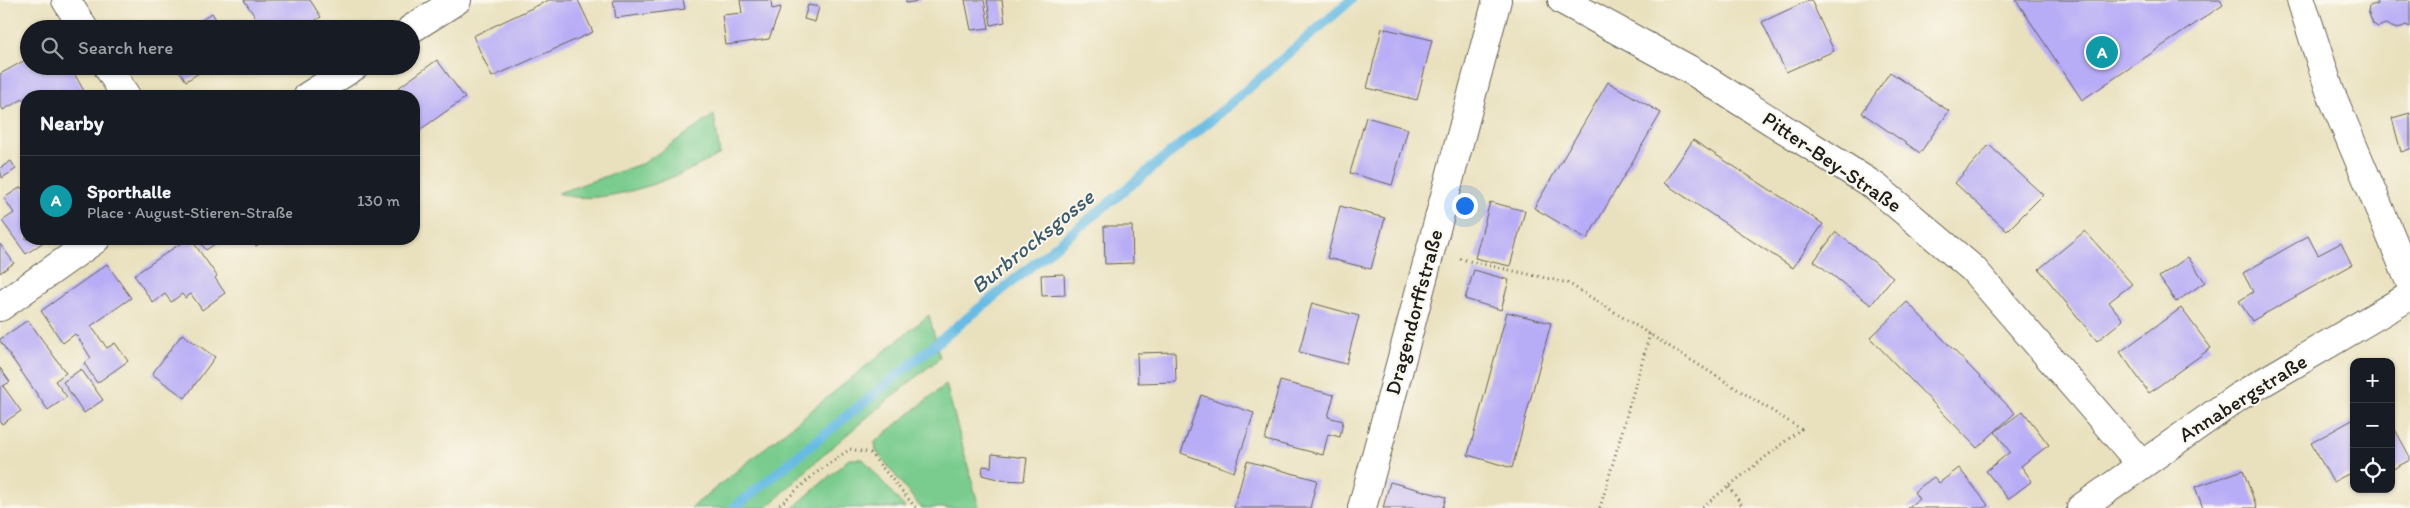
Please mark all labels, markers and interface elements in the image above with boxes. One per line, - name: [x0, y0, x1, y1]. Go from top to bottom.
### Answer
- search box: [20, 20, 420, 75]
- pin: A: [2086, 33, 2118, 71]
- icon: search: [38, 34, 66, 62]
- text: Search here: [78, 36, 173, 59]
- street label: Pitter-Bey-Straße: [1758, 106, 1907, 217]
- text: Nearby: [40, 110, 104, 135]
- text: Sporthalle: [87, 180, 171, 203]
- water label: Burbrocksgosse: [965, 183, 1100, 299]
- text: A: [51, 191, 61, 210]
- text: 130 m: [357, 191, 400, 210]
- your location: [1452, 193, 1478, 219]
- text: Place · August-Stieren-Straße: [87, 203, 293, 222]
- street label: Dragendorffstraße: [1379, 226, 1448, 397]
- street label: Annabergstraße: [2174, 348, 2311, 447]
- map controls: [2350, 358, 2395, 493]
- button: +: [2350, 358, 2395, 403]
- button: −: [2350, 403, 2395, 448]
- button: locate: [2350, 448, 2395, 493]

